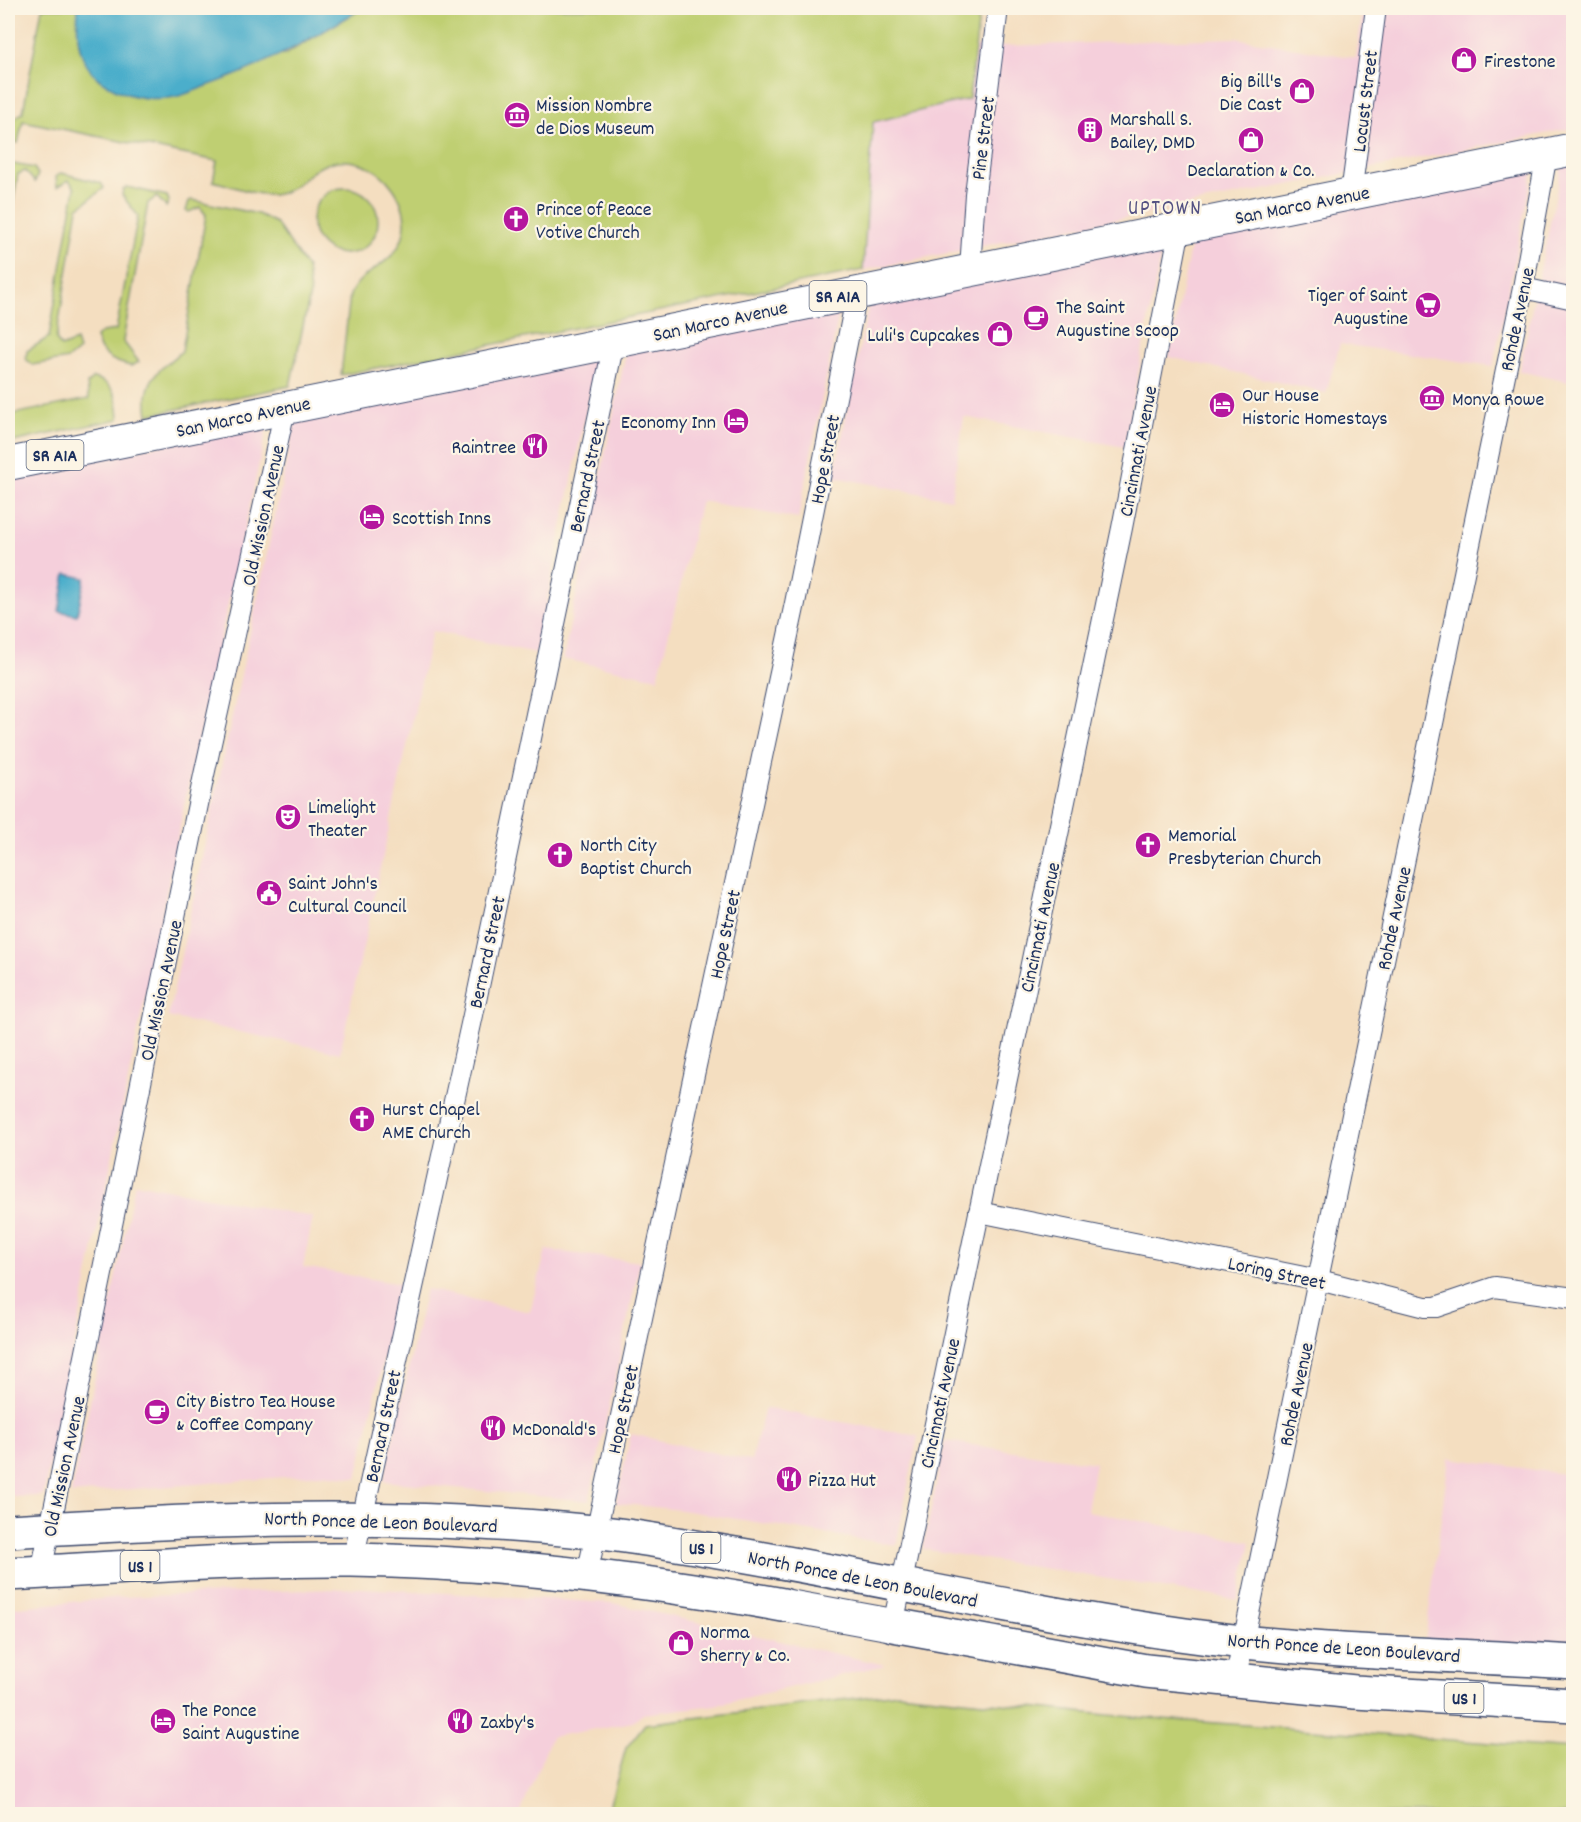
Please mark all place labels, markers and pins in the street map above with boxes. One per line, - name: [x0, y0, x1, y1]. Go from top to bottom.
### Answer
- shop icon: Firestone: [1449, 45, 1479, 75]
- place label: Firestone: [1484, 49, 1556, 77]
- place label: Big Bill's Die Cast: [1220, 69, 1282, 120]
- shop icon: Big Bill's Die Cast: [1287, 76, 1317, 106]
- place label: Mission Nombre de Dios Museum: [536, 93, 655, 144]
- museum icon: Mission Nombre de Dios Museum: [502, 100, 532, 130]
- place label: Marshall S. Bailey, DMD: [1110, 107, 1195, 158]
- building icon: Marshall S. Bailey, DMD: [1075, 115, 1105, 145]
- shop icon: Declaration & Co.: [1236, 125, 1266, 155]
- place label: Declaration & Co.: [1187, 158, 1315, 186]
- place label: Prince of Peace Votive Church: [536, 197, 652, 248]
- church icon: Prince of Peace Votive Church: [501, 204, 531, 234]
- place label: Tiger of Saint Augustine: [1308, 283, 1408, 334]
- supermarket icon: Tiger of Saint Augustine: [1413, 290, 1443, 320]
- place label: The Saint Augustine Scoop: [1056, 295, 1179, 346]
- cafe icon: The Saint Augustine Scoop: [1021, 303, 1051, 333]
- shop icon: Luli's Cupcakes: [985, 319, 1015, 349]
- place label: Luli's Cupcakes: [867, 323, 980, 351]
- place label: Our House Historic Homestays: [1242, 383, 1388, 434]
- museum icon: Monya Rowe: [1417, 383, 1447, 413]
- place label: Monya Rowe: [1452, 387, 1544, 415]
- hotel icon: Our House Historic Homestays: [1207, 390, 1237, 420]
- hotel icon: Economy Inn: [721, 406, 751, 436]
- place label: Economy Inn: [621, 410, 716, 438]
- restaurant icon: Raintree: [520, 431, 550, 461]
- place label: Raintree: [452, 435, 516, 463]
- hotel icon: Scottish Inns: [357, 502, 387, 532]
- place label: Scottish Inns: [392, 506, 491, 534]
- place label: Limelight Theater: [308, 795, 376, 846]
- theatre icon: Limelight Theater: [273, 802, 303, 832]
- place label: Memorial Presbyterian Church: [1168, 823, 1321, 874]
- church icon: Memorial Presbyterian Church: [1133, 830, 1163, 860]
- place label: North City Baptist Church: [580, 833, 692, 884]
- church icon: North City Baptist Church: [545, 840, 575, 870]
- place label: Saint John's Cultural Council: [288, 871, 407, 922]
- public building icon: Saint John's Cultural Council: [254, 878, 284, 908]
- place label: Hurst Chapel AME Church: [382, 1097, 480, 1148]
- church icon: Hurst Chapel AME Church: [347, 1104, 377, 1134]
- place label: City Bistro Tea House & Coffee Company: [176, 1389, 335, 1440]
- cafe icon: City Bistro Tea House & Coffee Company: [142, 1397, 172, 1427]
- restaurant icon: McDonald's: [478, 1413, 508, 1443]
- place label: McDonald's: [512, 1417, 596, 1445]
- restaurant icon: Pizza Hut: [774, 1464, 804, 1494]
- place label: Pizza Hut: [808, 1468, 876, 1496]
- place label: Norma Sherry & Co.: [700, 1620, 790, 1671]
- shop icon: Norma Sherry & Co.: [666, 1628, 696, 1658]
- place label: The Ponce Saint Augustine: [182, 1698, 300, 1749]
- hotel icon: The Ponce Saint Augustine: [148, 1706, 178, 1736]
- restaurant icon: Zaxby's: [445, 1706, 475, 1736]
- place label: Zaxby's: [480, 1710, 535, 1738]

